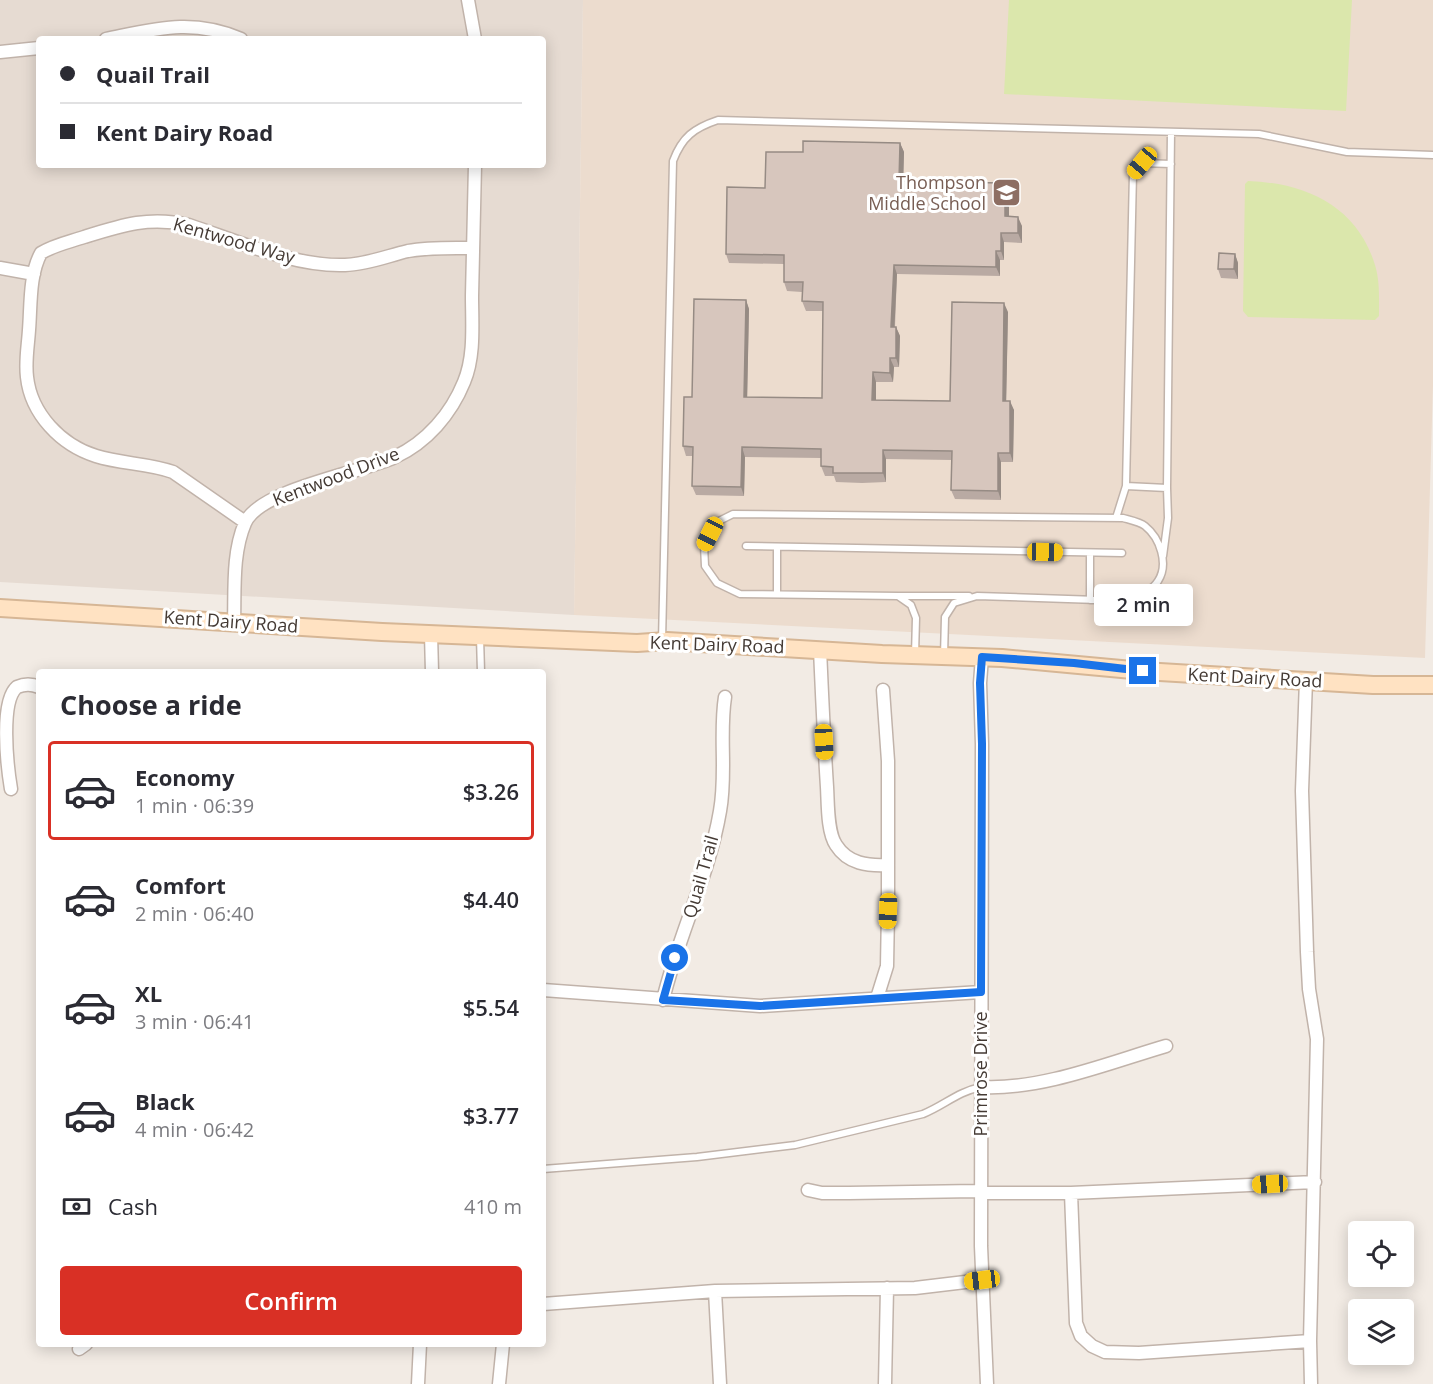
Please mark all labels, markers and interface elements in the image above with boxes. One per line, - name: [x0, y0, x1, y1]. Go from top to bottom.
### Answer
- text: Quail Trail: [96, 59, 210, 89]
- text: Kent Dairy Road: [96, 117, 273, 147]
- car: [1124, 143, 1160, 183]
- place label: Thompson Middle School: [868, 170, 986, 215]
- school or university icon: Thompson Middle School: [991, 177, 1023, 209]
- street label: Kentwood Way: [171, 211, 299, 269]
- street label: Kentwood Drive: [269, 441, 402, 511]
- car: [694, 514, 726, 554]
- car: [1027, 543, 1063, 561]
- callout: 2 min: [1094, 584, 1192, 626]
- text: 2 min: [1117, 591, 1171, 618]
- street label: Kent Dairy Road: [163, 604, 299, 638]
- street label: Kent Dairy Road: [649, 630, 785, 658]
- route end: [1129, 657, 1156, 684]
- street label: Kent Dairy Road: [1187, 661, 1323, 693]
- text: Choose a ride: [60, 686, 242, 723]
- car: [814, 724, 834, 760]
- text: Economy: [135, 762, 234, 792]
- icon: car: [63, 764, 117, 818]
- text: $3.26: [463, 776, 519, 806]
- text: 1 min · 06:39: [135, 792, 254, 819]
- street label: Quail Trail: [677, 832, 723, 921]
- text: Comfort: [135, 870, 226, 900]
- icon: car: [63, 872, 117, 926]
- text: $4.40: [463, 884, 519, 914]
- car: [878, 893, 898, 929]
- text: 2 min · 06:40: [135, 900, 254, 927]
- route start: [661, 944, 688, 971]
- text: XL: [135, 978, 162, 1008]
- icon: car: [63, 980, 117, 1034]
- text: $5.54: [463, 992, 519, 1022]
- text: 3 min · 06:41: [135, 1008, 254, 1035]
- street label: Primrose Drive: [968, 1012, 992, 1137]
- text: Black: [135, 1086, 195, 1116]
- icon: car: [63, 1088, 117, 1142]
- text: $3.77: [463, 1100, 519, 1130]
- text: 4 min · 06:42: [135, 1116, 254, 1143]
- car: [1252, 1174, 1288, 1194]
- icon: cash: [60, 1190, 93, 1223]
- text: Cash: [108, 1191, 158, 1221]
- text: 410 m: [464, 1193, 522, 1220]
- map controls: [1348, 1221, 1414, 1365]
- button: locate: [1348, 1221, 1414, 1287]
- button: Confirm: [60, 1266, 522, 1335]
- car: [963, 1269, 1001, 1291]
- button: layers: [1348, 1299, 1414, 1365]

